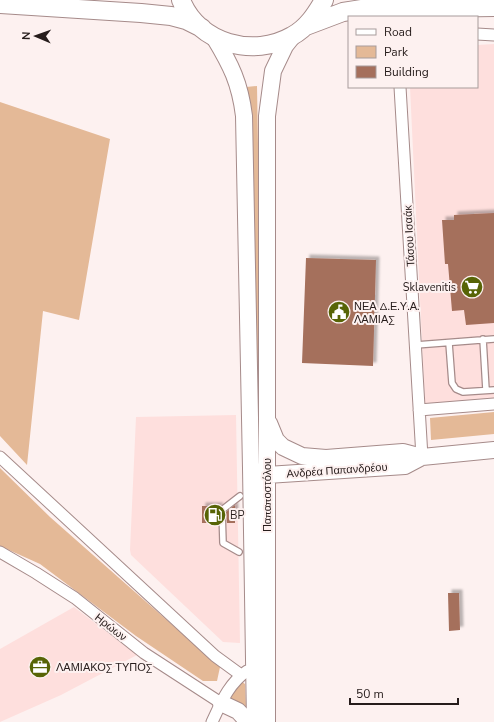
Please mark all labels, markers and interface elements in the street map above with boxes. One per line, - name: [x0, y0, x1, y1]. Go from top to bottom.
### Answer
- north arrow: [16, 16, 56, 56]
- legend: [348, 16, 478, 88]
- text: Road: [384, 24, 412, 40]
- text: N: [19, 31, 34, 40]
- text: Park: [384, 44, 409, 60]
- text: Building: [384, 64, 429, 80]
- street label: Τάσου Ισαάκ: [400, 204, 419, 267]
- supermarket icon: Sklavenitis: [459, 274, 485, 300]
- place label: Sklavenitis: [403, 280, 456, 295]
- public building icon: ΝΕΑ Δ.Ε.Υ.Α. ΛΑΜΙΑΣ: [326, 299, 352, 325]
- place label: ΝΕΑ Δ.Ε.Υ.Α. ΛΑΜΙΑΣ: [354, 299, 420, 327]
- street label: Παπαποστόλου: [260, 458, 275, 532]
- street label: Ανδρέα Παπανδρέου: [286, 459, 388, 482]
- fuel station icon: BP: [202, 502, 228, 528]
- place label: BP: [230, 508, 244, 523]
- street label: Ηρώων: [92, 610, 130, 645]
- office icon: ΛΑΜΙΑΚΟΣ ΤΥΠΟΣ: [27, 654, 53, 680]
- place label: ΛΑΜΙΑΚΟΣ ΤΥΠΟΣ: [56, 660, 153, 675]
- scale bar: [350, 680, 458, 706]
- text: 50 m: [356, 686, 384, 702]

